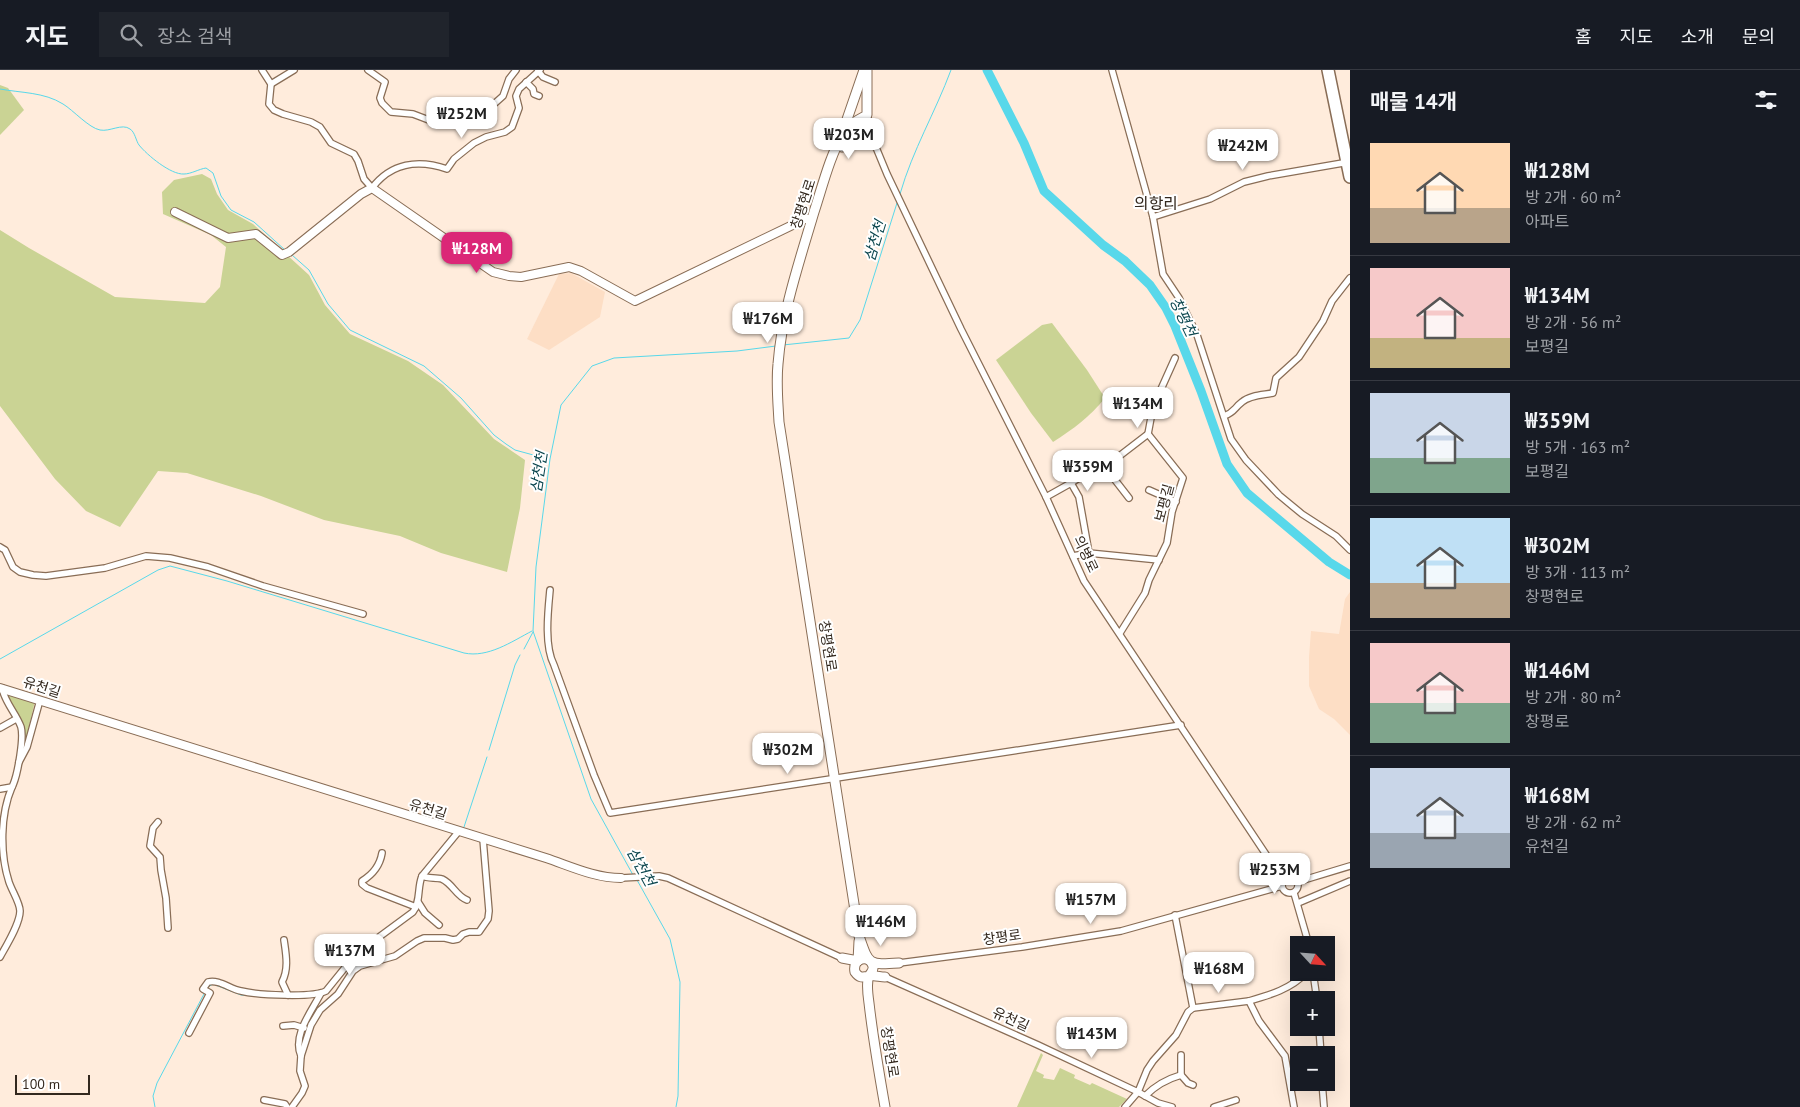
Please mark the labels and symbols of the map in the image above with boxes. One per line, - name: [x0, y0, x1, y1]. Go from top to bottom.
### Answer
- pin: ₩252M: [427, 97, 497, 139]
- pin: ₩203M: [814, 118, 884, 160]
- pin: ₩242M: [1208, 128, 1278, 171]
- street label: 창평현로: [786, 177, 820, 231]
- district label: 의항리: [1134, 193, 1178, 213]
- water label: 삼천천: [859, 216, 890, 263]
- pin: ₩128M: [442, 232, 512, 274]
- water label: 창평천: [1166, 294, 1202, 342]
- pin: ₩176M: [733, 302, 803, 344]
- pin: ₩134M: [1103, 386, 1173, 429]
- water label: 삼천천: [526, 448, 551, 494]
- pin: ₩359M: [1053, 450, 1123, 492]
- street label: 보평길: [1150, 482, 1178, 524]
- street label: 의병로: [1070, 533, 1102, 575]
- street label: 창평현로: [815, 619, 841, 673]
- street label: 유천길: [21, 672, 63, 702]
- pin: ₩302M: [753, 732, 823, 775]
- street label: 유천길: [407, 795, 449, 823]
- water label: 삼천천: [623, 844, 661, 891]
- pin: ₩253M: [1240, 852, 1310, 895]
- pin: ₩157M: [1056, 882, 1126, 925]
- pin: ₩146M: [846, 904, 916, 947]
- street label: 창평로: [982, 925, 1023, 949]
- pin: ₩137M: [315, 934, 385, 976]
- north arrow: [1290, 936, 1335, 981]
- pin: ₩168M: [1184, 952, 1254, 994]
- street label: 유천길: [990, 1003, 1032, 1035]
- pin: ₩143M: [1057, 1016, 1127, 1059]
- street label: 창평현로: [877, 1025, 903, 1079]
- scale bar: [15, 1072, 90, 1095]

